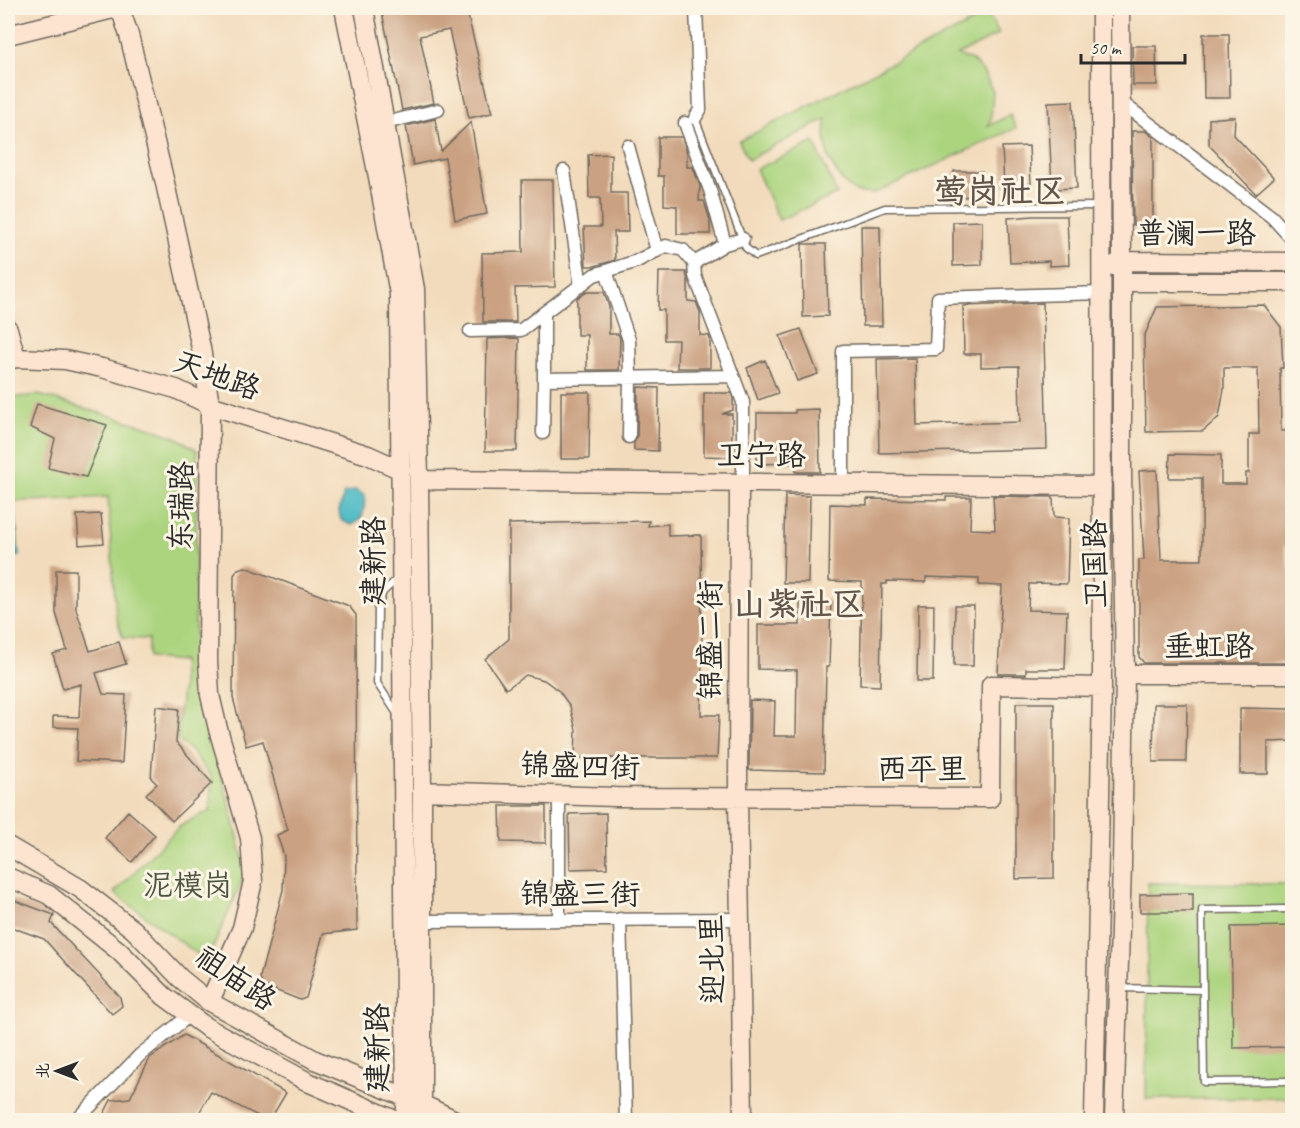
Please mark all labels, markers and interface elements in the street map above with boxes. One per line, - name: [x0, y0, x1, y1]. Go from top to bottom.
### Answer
- scale bar: [1081, 27, 1184, 65]
- text: 50 m: [1090, 37, 1123, 59]
- district label: 莺岗社区: [934, 170, 1066, 212]
- street label: 普澜一路: [1136, 214, 1256, 252]
- street label: 天地路: [168, 342, 266, 408]
- street label: 卫宁路: [716, 436, 806, 474]
- street label: 东瑞路: [161, 461, 201, 551]
- street label: 建新路: [354, 516, 392, 606]
- street label: 卫国路: [1075, 519, 1115, 609]
- street label: 锦盛二街: [691, 580, 729, 700]
- district label: 山紫社区: [733, 583, 865, 625]
- street label: 垂虹路: [1164, 627, 1254, 665]
- street label: 锦盛四街: [519, 745, 641, 787]
- street label: 西平里: [877, 750, 967, 788]
- park label: 泥模岗: [143, 866, 233, 904]
- street label: 锦盛三街: [520, 875, 640, 913]
- street label: 迎北里: [692, 914, 732, 1004]
- street label: 祖庙路: [188, 937, 284, 1019]
- street label: 建新路: [358, 1003, 396, 1093]
- north arrow: [27, 1041, 87, 1101]
- text: 北: [33, 1063, 53, 1079]

